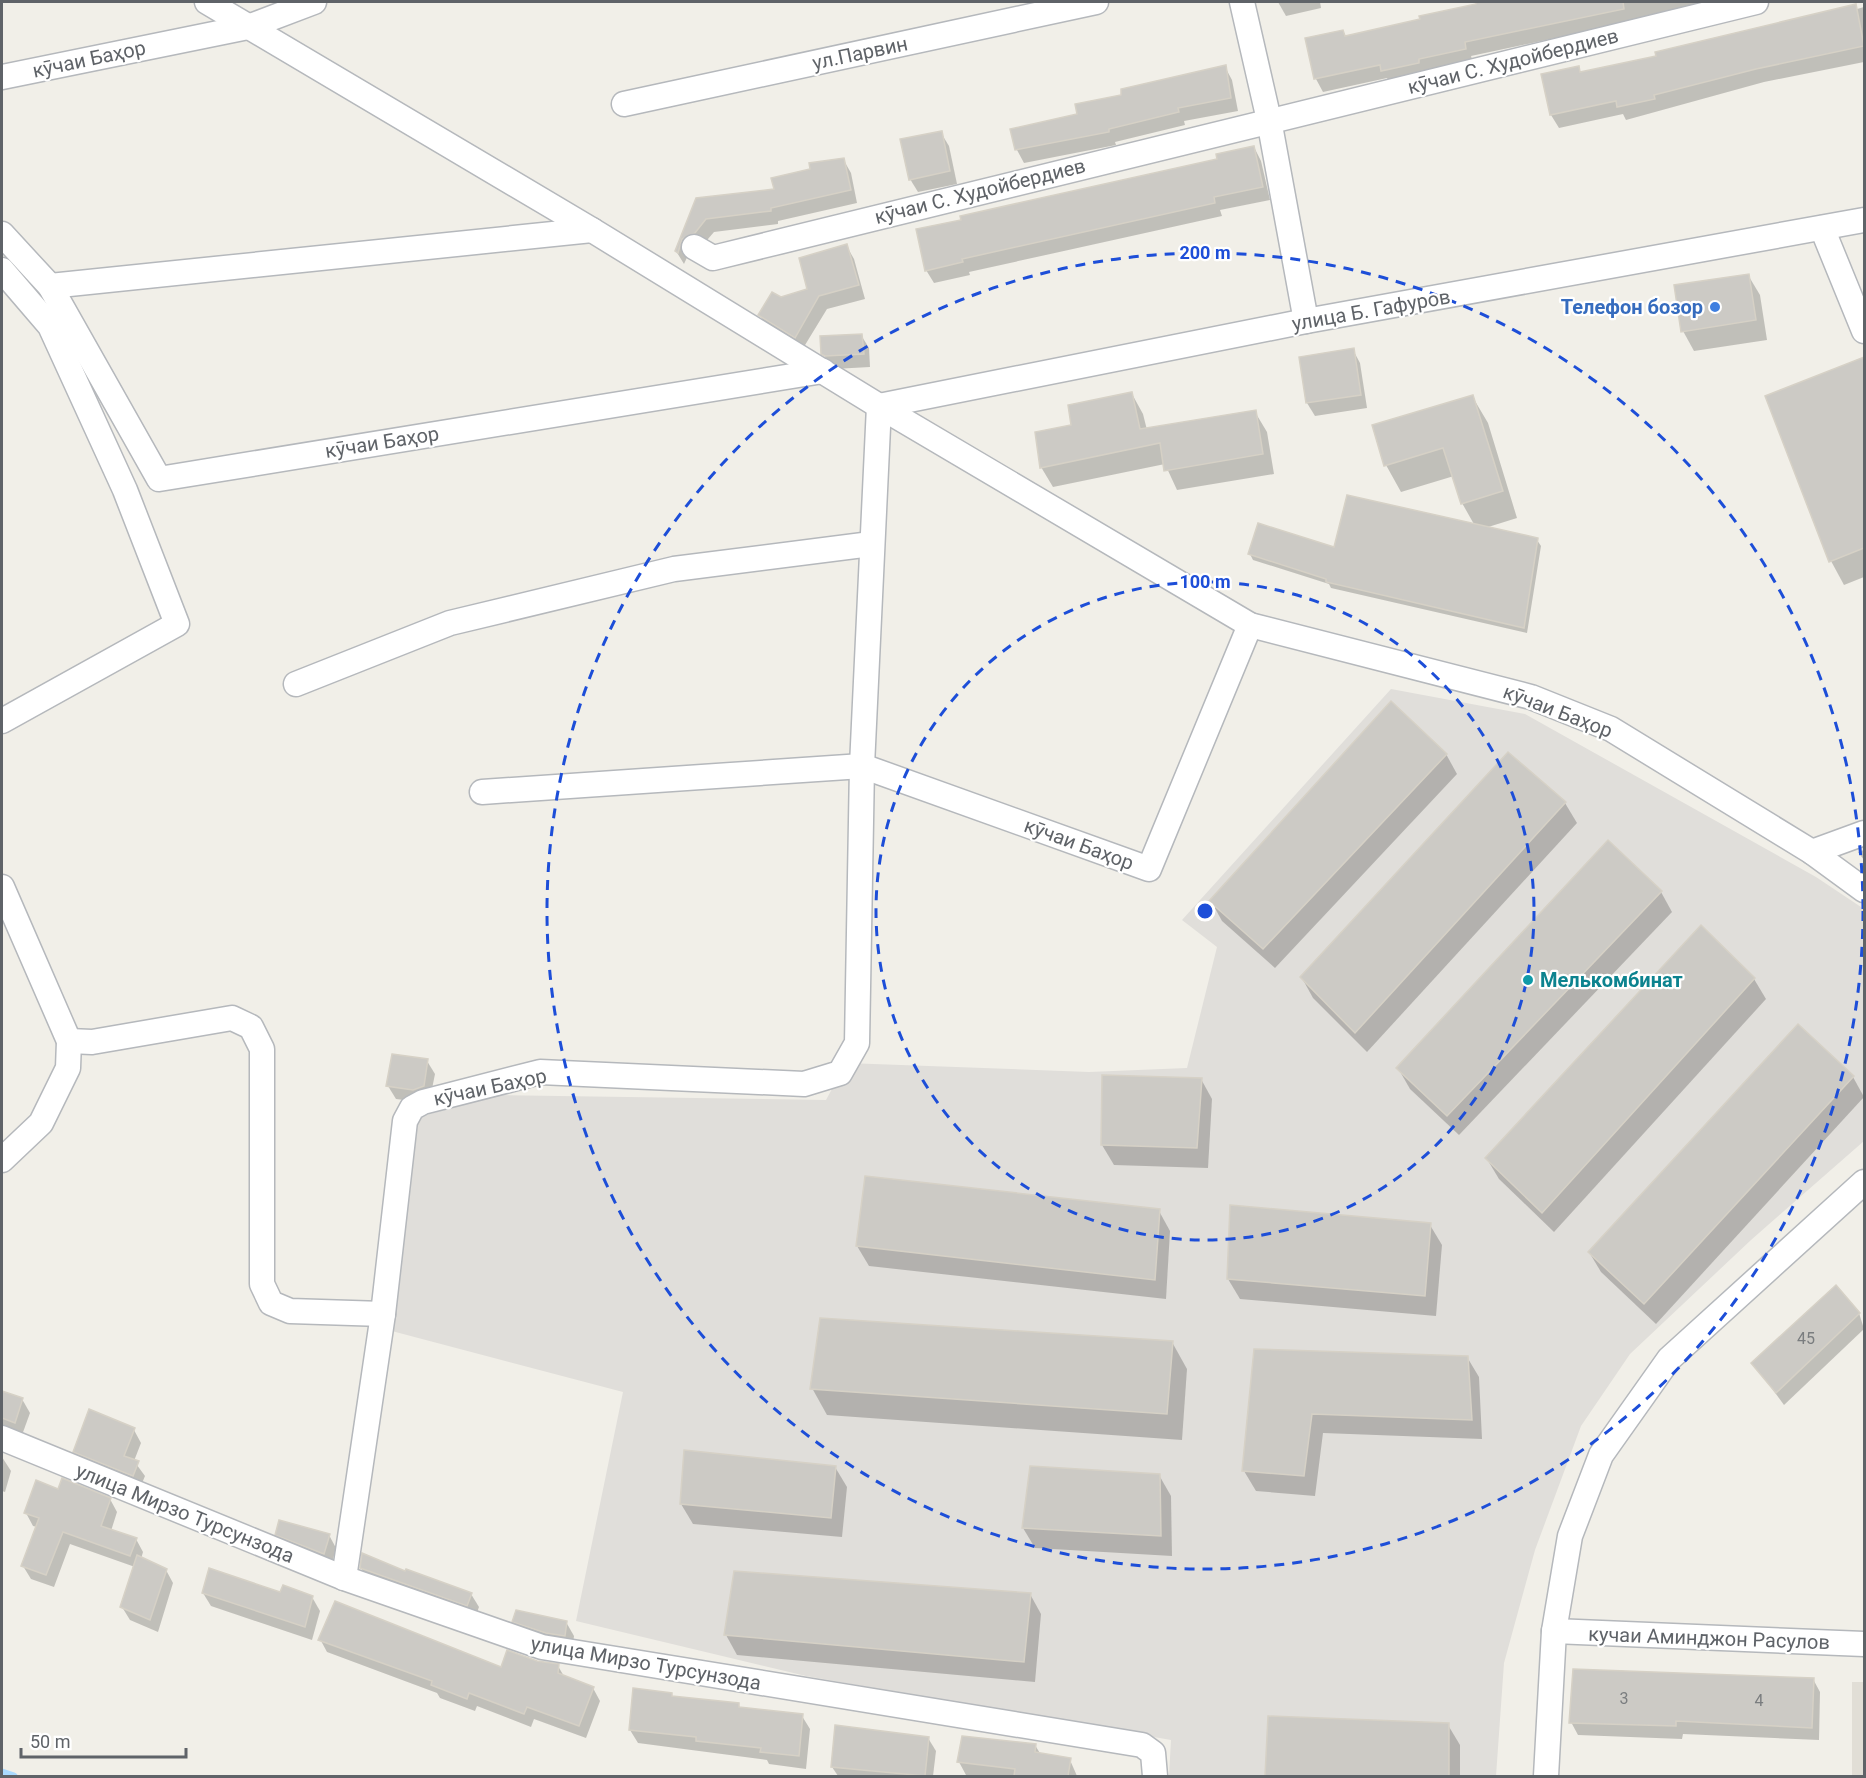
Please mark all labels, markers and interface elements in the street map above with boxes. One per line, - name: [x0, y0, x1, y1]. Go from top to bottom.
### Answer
- street label: кӯчаи С. Худойбердиев: [1405, 23, 1621, 99]
- street label: ул.Парвин: [810, 31, 910, 75]
- street label: кӯчаи Баҳор: [30, 35, 148, 83]
- street label: кӯчаи С. Худойбердиев: [872, 153, 1088, 229]
- text: 200 m: [1179, 242, 1231, 263]
- street label: улица Б. Гафуров: [1290, 284, 1452, 336]
- place label: Телефон бозор: [1561, 295, 1703, 319]
- marker: Телефон бозор: [1708, 300, 1722, 314]
- street label: кӯчаи Баҳор: [323, 421, 441, 463]
- text: 100 m: [1179, 571, 1231, 592]
- street label: кӯчаи Баҳор: [1500, 679, 1616, 743]
- street label: кӯчаи Баҳор: [1021, 813, 1137, 875]
- centre of rings: [1195, 901, 1215, 921]
- place label: Мелькомбинат: [1540, 968, 1683, 992]
- marker: Мелькомбинат: [1521, 973, 1535, 987]
- street label: кӯчаи Баҳор: [431, 1063, 549, 1111]
- house number: 45: [1797, 1329, 1815, 1348]
- street label: улица Мирзо Турсунзода: [72, 1458, 298, 1568]
- street label: кучаи Аминджон Расулов: [1588, 1622, 1830, 1654]
- street label: улица Мирзо Турсунзода: [529, 1631, 763, 1695]
- house number: 3: [1620, 1689, 1629, 1708]
- house number: 4: [1755, 1691, 1764, 1710]
- scale bar: [21, 1721, 186, 1759]
- text: 50 m: [30, 1731, 70, 1752]

